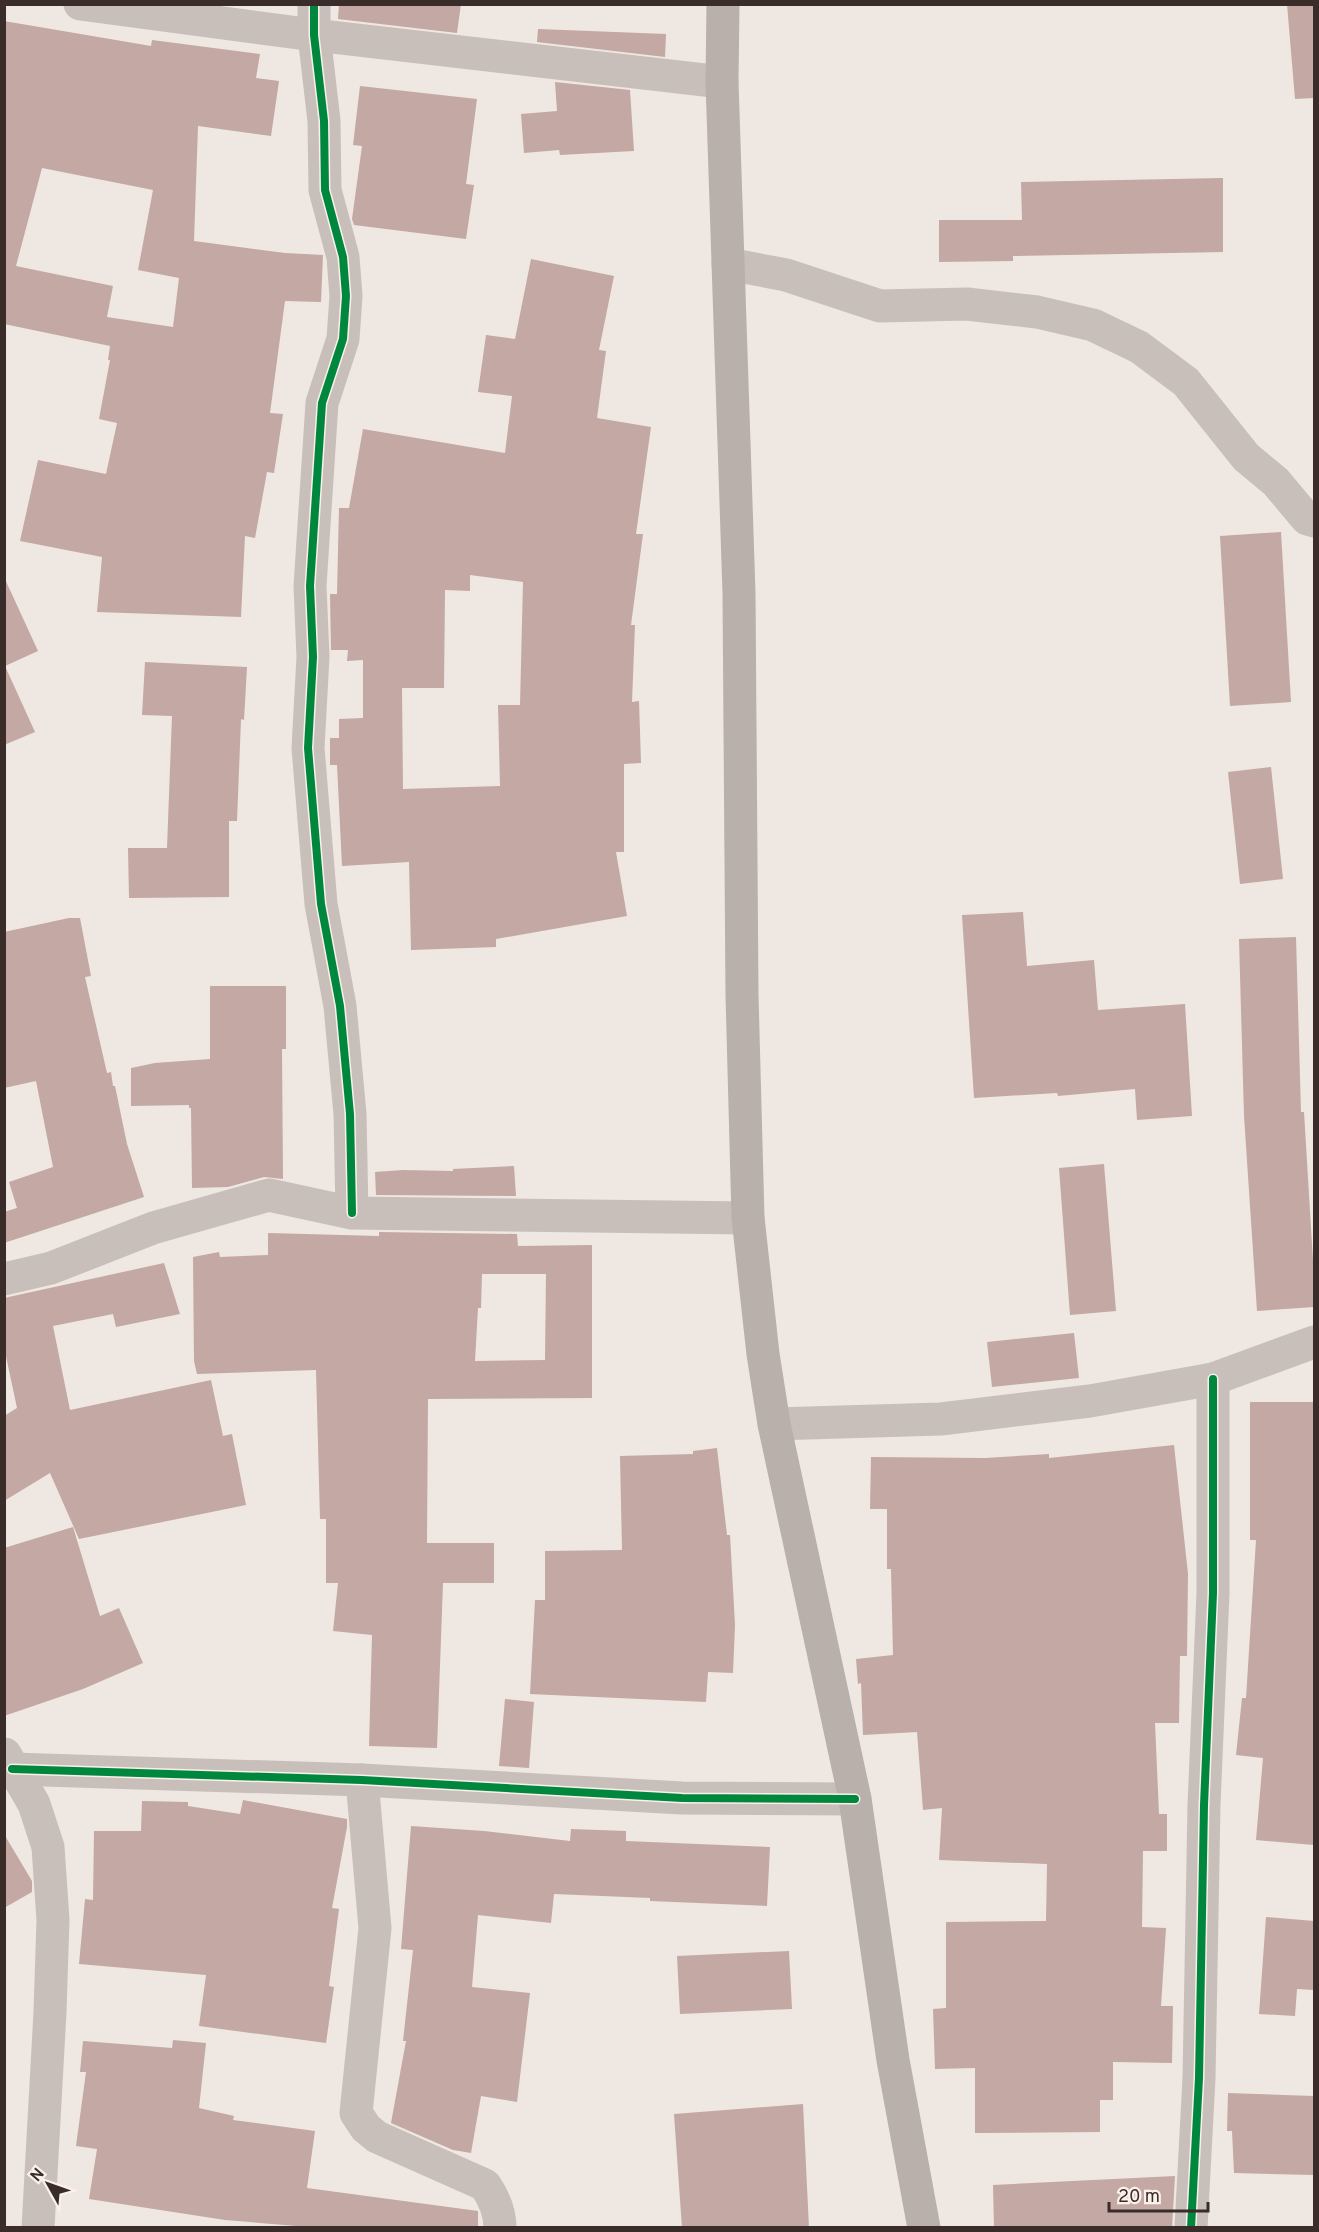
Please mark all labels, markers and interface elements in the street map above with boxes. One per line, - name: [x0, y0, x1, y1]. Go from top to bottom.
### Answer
- north arrow: [18, 2154, 78, 2214]
- text: N: [27, 2165, 49, 2186]
- scale bar: [1109, 2175, 1208, 2213]
- text: 20 m: [1118, 2186, 1160, 2209]

